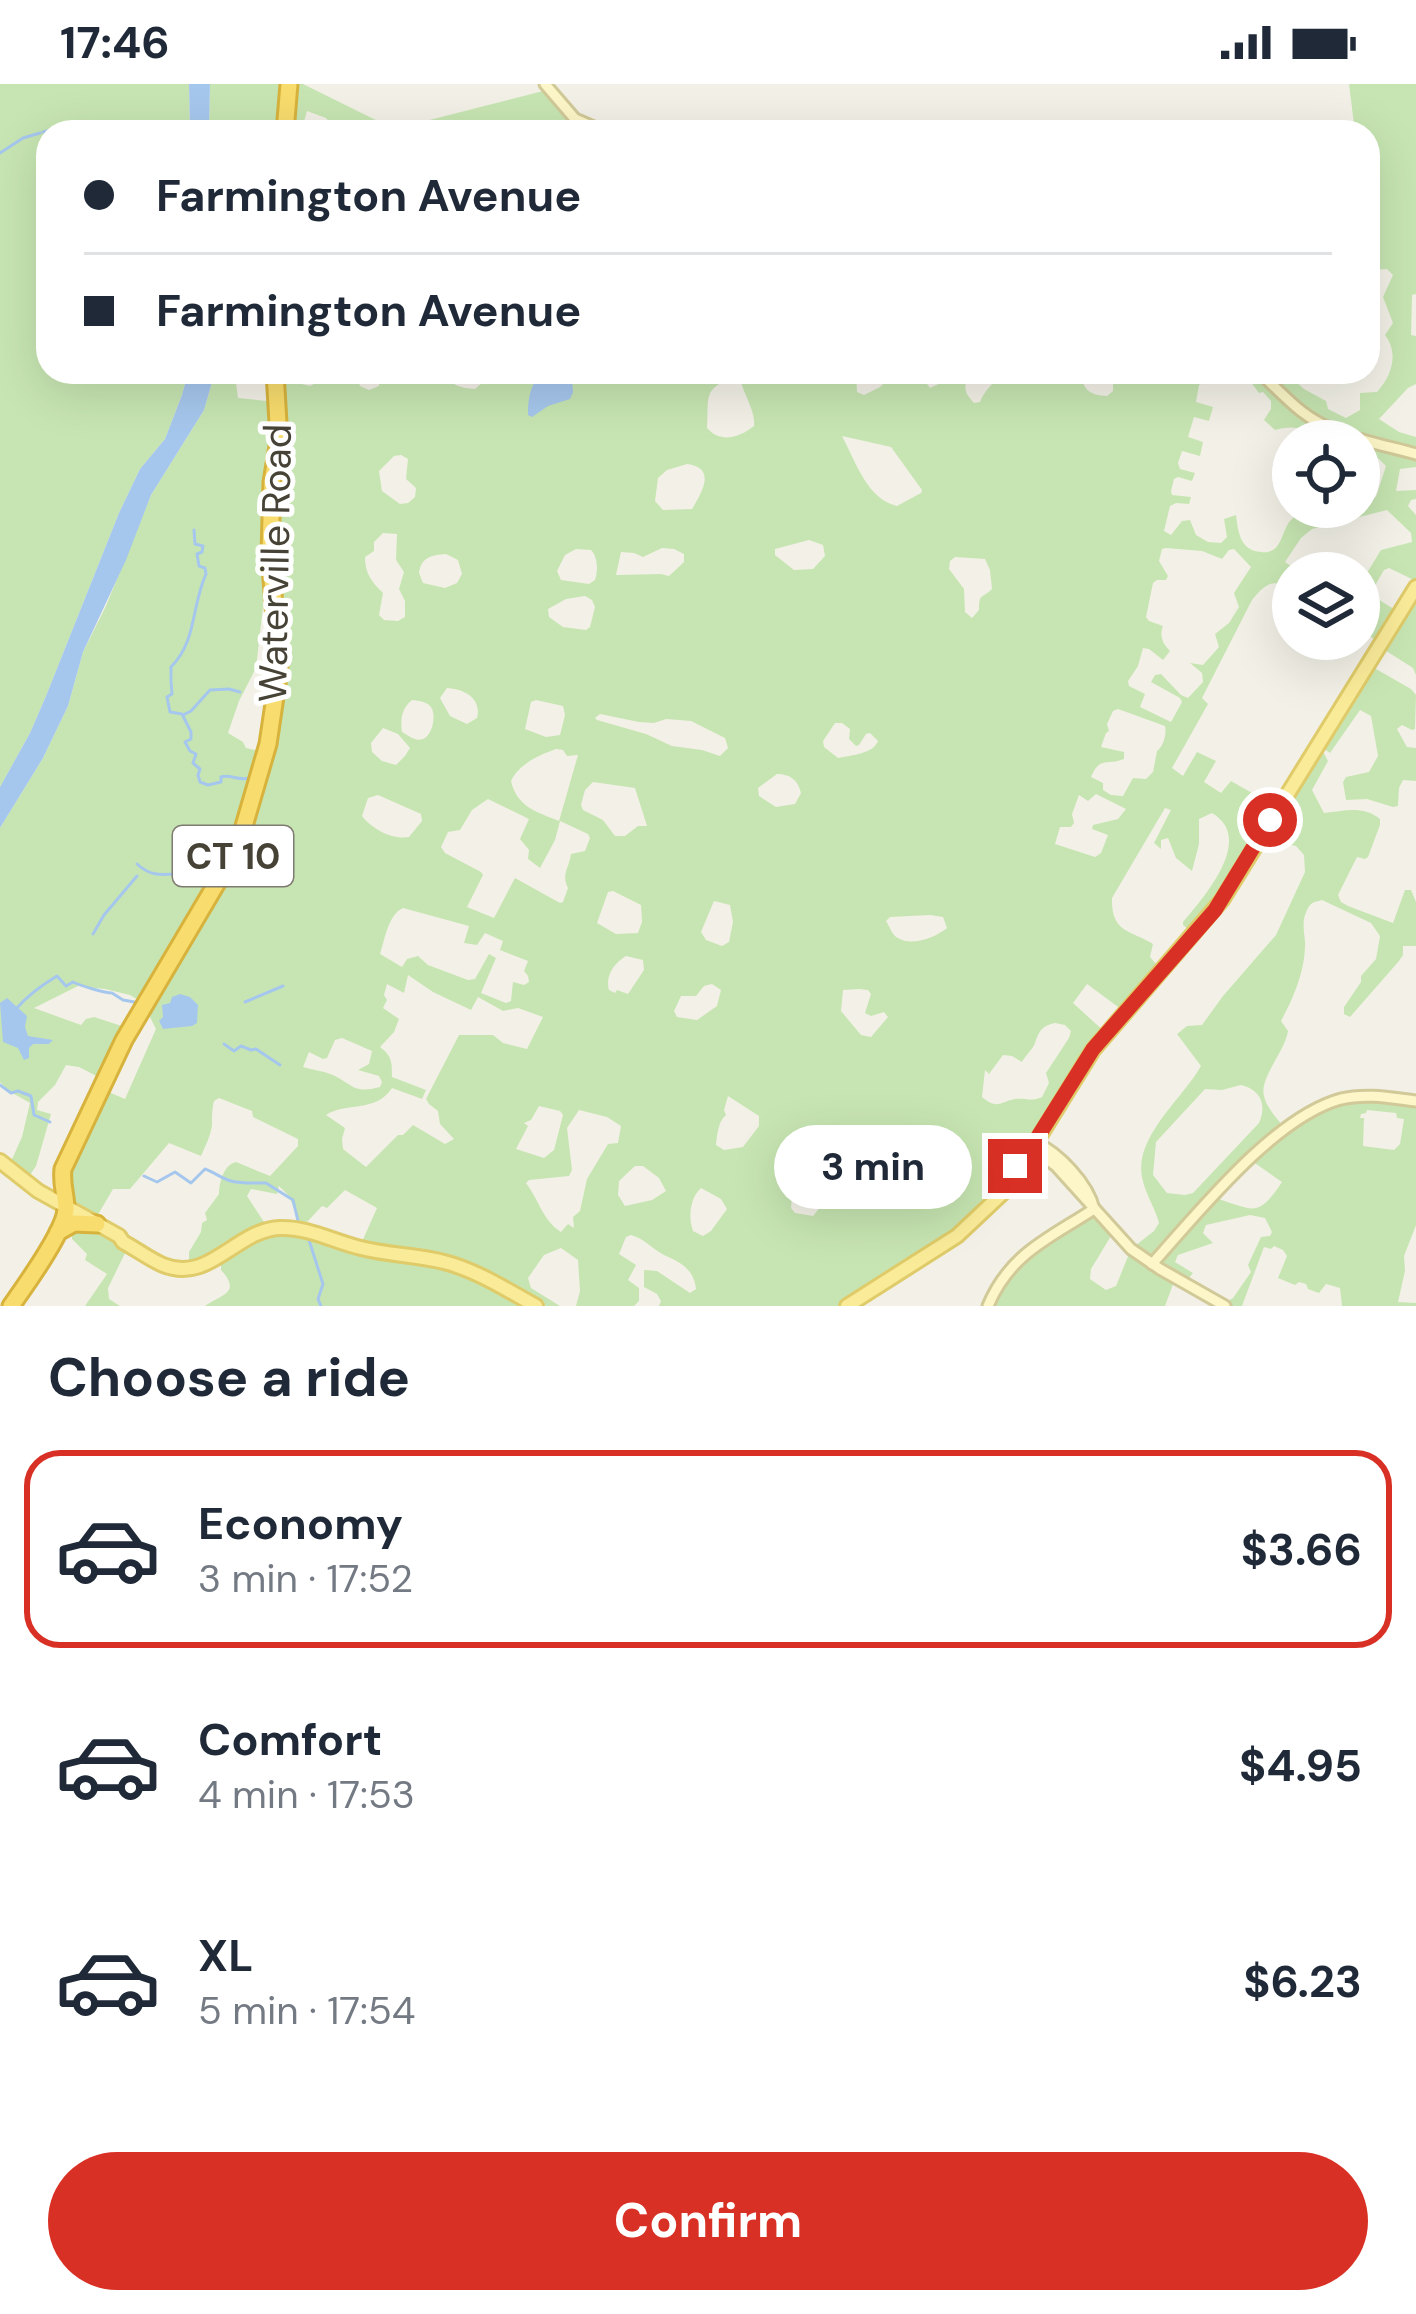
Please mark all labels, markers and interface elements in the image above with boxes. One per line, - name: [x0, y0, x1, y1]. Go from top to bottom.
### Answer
- text: 17:46: [60, 13, 170, 72]
- text: Farmington Avenue: [156, 166, 581, 225]
- text: Farmington Avenue: [156, 281, 581, 340]
- map controls: [1272, 420, 1380, 660]
- button: locate: [1272, 420, 1380, 528]
- street label: Waterville Road: [247, 423, 303, 703]
- button: layers: [1272, 552, 1380, 660]
- route start: [1243, 793, 1297, 847]
- road number: CT 10: [173, 826, 293, 886]
- callout: 3 min: [775, 1124, 973, 1208]
- route end: [988, 1139, 1042, 1193]
- text: 3 min: [821, 1141, 925, 1192]
- text: Choose a ride: [48, 1342, 410, 1413]
- text: Economy: [198, 1494, 403, 1553]
- icon: car: [54, 1495, 162, 1603]
- text: $3.66: [1241, 1520, 1362, 1579]
- text: 3 min · 17:52: [198, 1553, 413, 1604]
- text: Comfort: [198, 1710, 382, 1769]
- icon: car: [54, 1711, 162, 1819]
- text: $4.95: [1239, 1736, 1362, 1795]
- text: 4 min · 17:53: [198, 1769, 415, 1820]
- text: XL: [198, 1926, 253, 1985]
- icon: car: [54, 1927, 162, 2035]
- text: $6.23: [1243, 1952, 1362, 2011]
- text: 5 min · 17:54: [198, 1985, 415, 2036]
- button: Confirm: [48, 2152, 1368, 2290]

